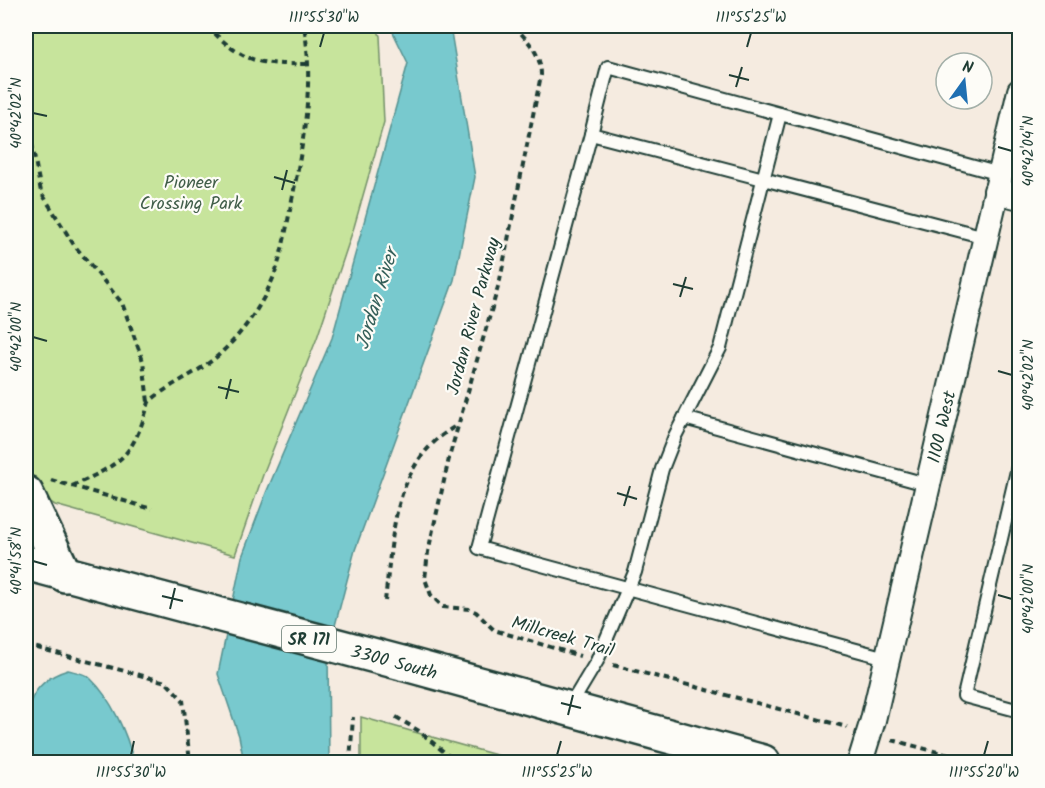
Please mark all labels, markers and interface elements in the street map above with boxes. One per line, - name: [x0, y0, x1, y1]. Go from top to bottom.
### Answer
- text: 111°55'30"W: [289, 6, 359, 30]
- text: 111°55'25"W: [716, 6, 787, 30]
- north arrow: [934, 51, 994, 111]
- text: N: [959, 55, 976, 81]
- text: 40°42'02"N: [5, 77, 29, 149]
- text: 40°42'04"N: [1017, 116, 1041, 186]
- park label: Pioneer Crossing Park: [140, 169, 243, 219]
- street label: Jordan River Parkway: [439, 234, 510, 398]
- water label: Jordan River: [347, 241, 410, 354]
- text: 40°42'00"N: [5, 302, 29, 372]
- text: 40°42'02"N: [1017, 339, 1041, 411]
- street label: 1100 West: [921, 387, 966, 466]
- text: 40°41'58"N: [5, 527, 29, 595]
- text: 40°42'00"N: [1017, 564, 1041, 634]
- street label: Millcreek Trail: [508, 609, 618, 666]
- road number: SR 171: [282, 626, 336, 652]
- street label: 3300 South: [347, 638, 440, 689]
- text: 111°55'30"W: [96, 761, 166, 785]
- text: 111°55'25"W: [522, 761, 593, 785]
- text: 111°55'20"W: [949, 761, 1019, 785]

